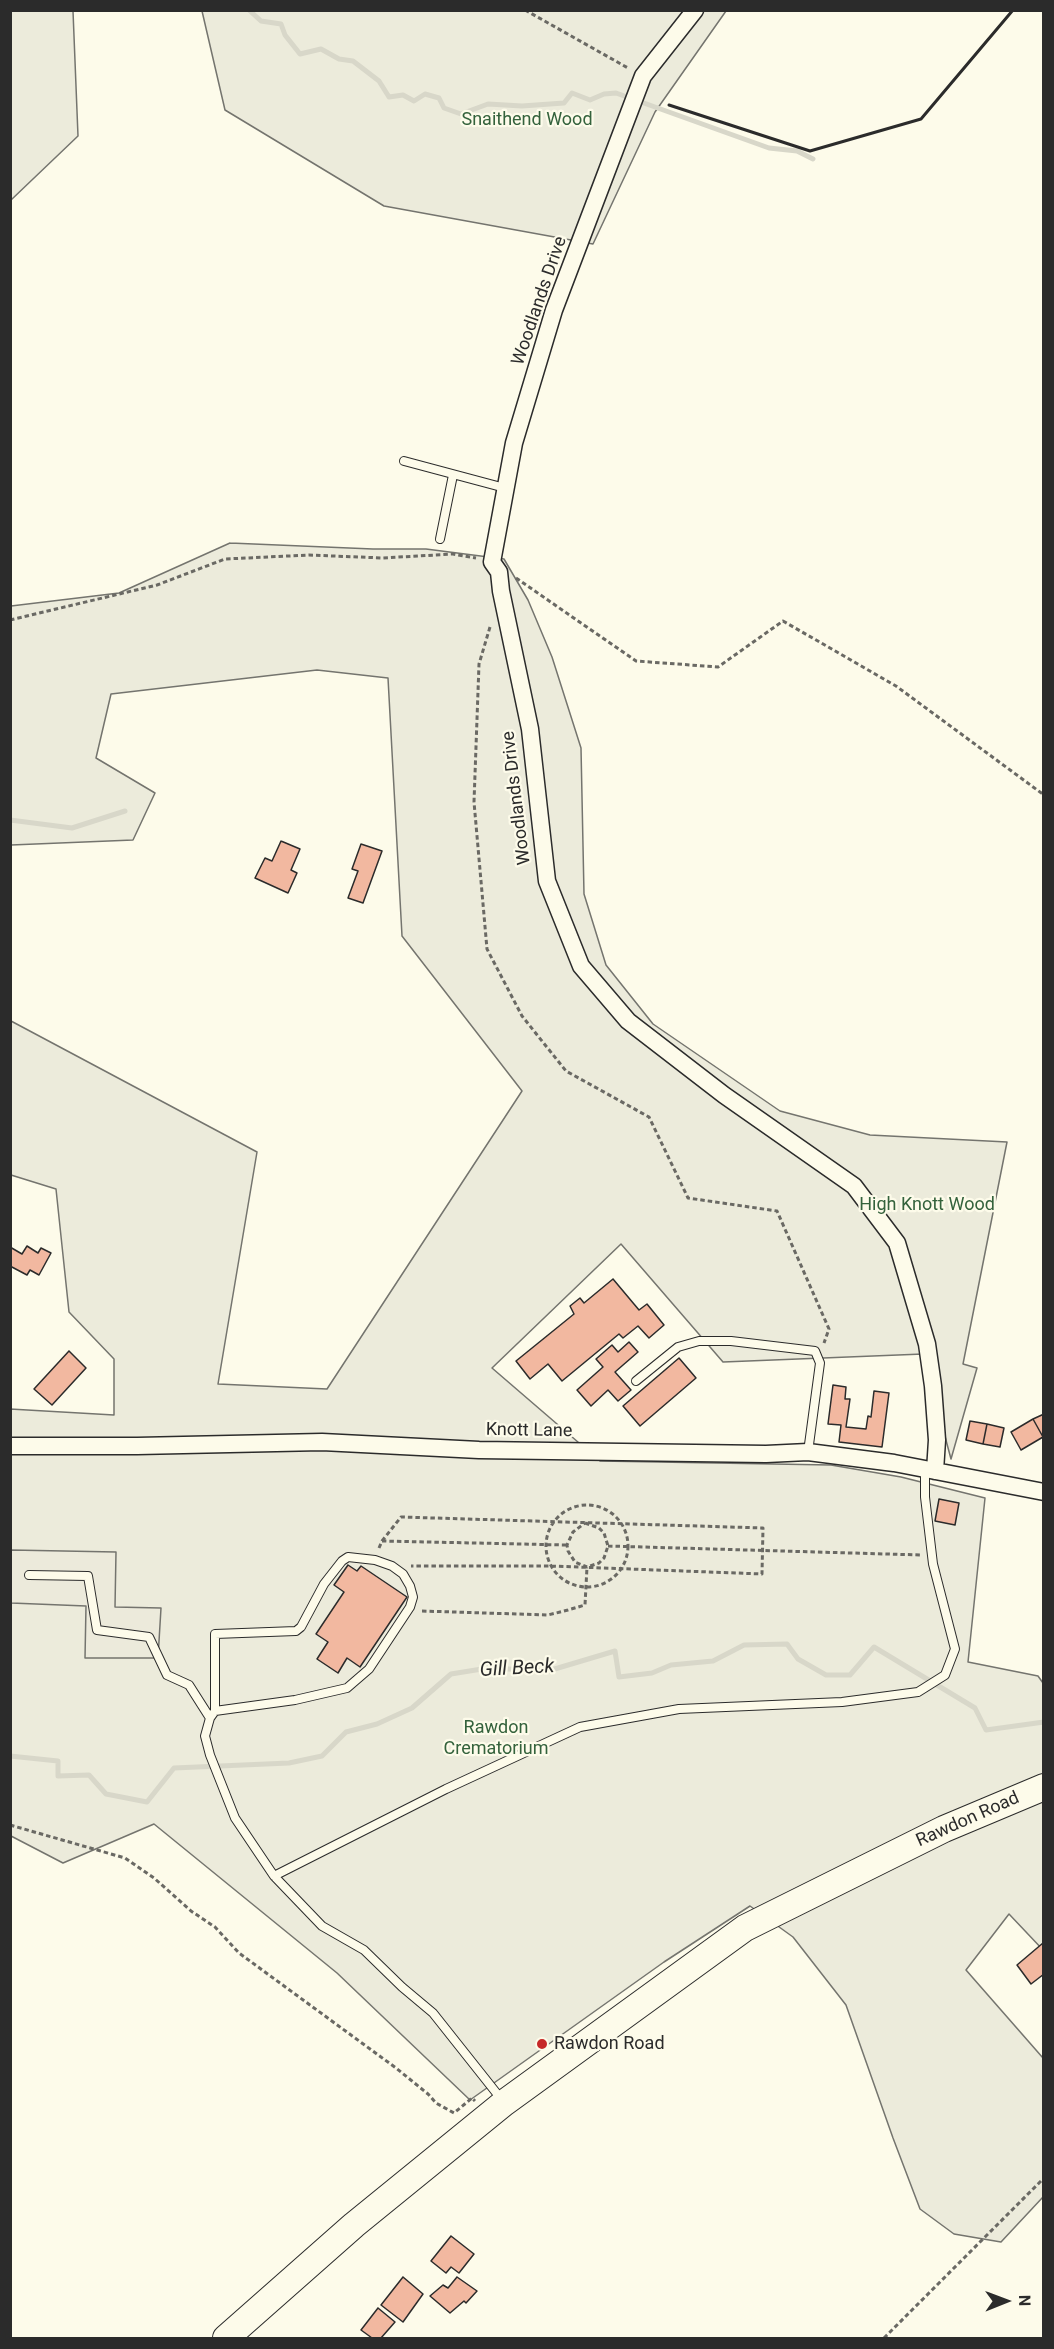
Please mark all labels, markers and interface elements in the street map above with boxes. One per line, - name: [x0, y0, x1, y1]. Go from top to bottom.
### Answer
- park label: Snaithend Wood: [461, 109, 593, 131]
- street label: Woodlands Drive: [508, 234, 572, 368]
- street label: Woodlands Drive: [498, 730, 536, 866]
- park label: High Knott Wood: [859, 1194, 995, 1216]
- street label: Knott Lane: [486, 1419, 572, 1443]
- water label: Gill Beck: [479, 1655, 555, 1683]
- park label: Rawdon Crematorium: [444, 1717, 548, 1760]
- street label: Rawdon Road: [913, 1788, 1023, 1852]
- place label: Rawdon Road: [554, 2033, 665, 2055]
- marker: Rawdon Road: [535, 2037, 549, 2051]
- north arrow: [976, 2271, 1036, 2331]
- text: N: [1015, 2295, 1034, 2306]

